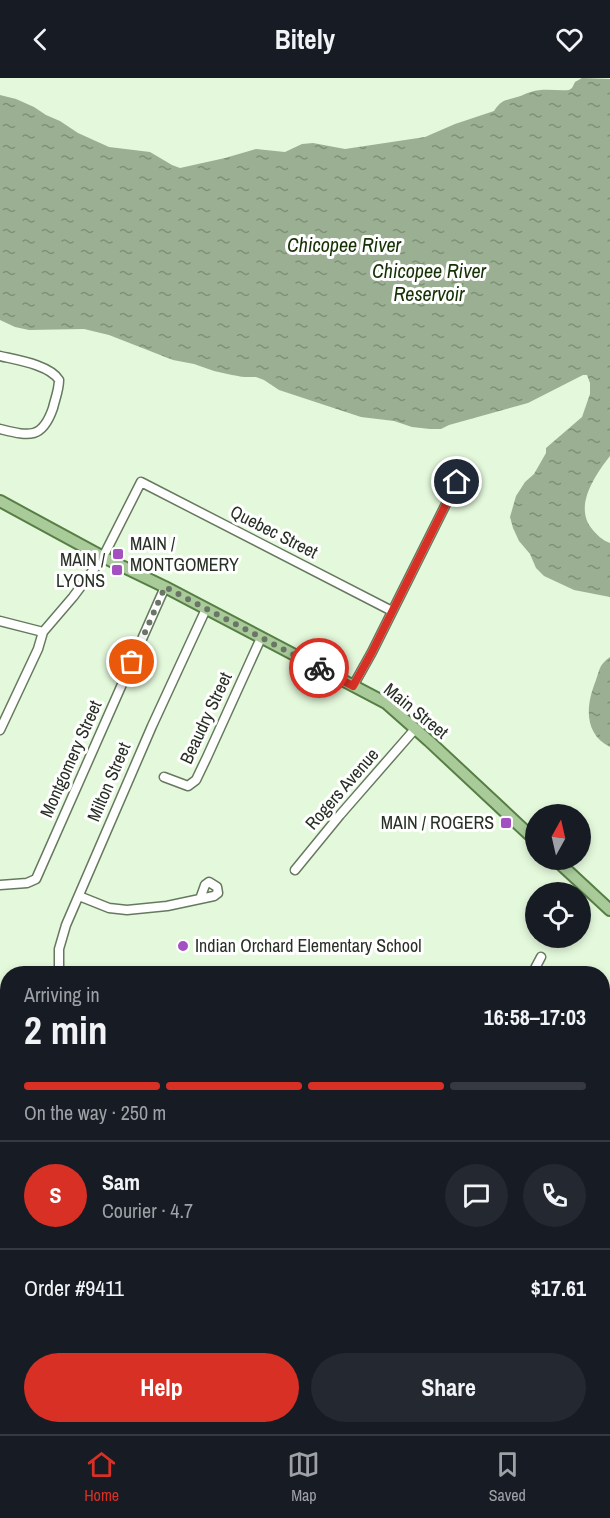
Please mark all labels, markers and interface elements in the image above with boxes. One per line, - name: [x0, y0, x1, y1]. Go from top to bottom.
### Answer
- text: Bitely: [275, 21, 335, 57]
- icon: back: [24, 23, 57, 56]
- icon: heart: [553, 23, 586, 56]
- water label: Chicopee River: [287, 231, 402, 258]
- water label: Chicopee River Reservoir: [372, 257, 487, 307]
- pin: [431, 456, 482, 507]
- icon: home: [440, 465, 473, 498]
- street label: Quebec Street: [226, 499, 322, 564]
- place label: MAIN / MONTGOMERY: [130, 531, 239, 577]
- place label: MAIN / LYONS: [56, 547, 106, 593]
- marker: MAIN / MONTGOMERY: [111, 547, 125, 561]
- marker: MAIN / LYONS: [110, 563, 124, 577]
- pin: [106, 636, 157, 687]
- courier: [289, 638, 349, 698]
- icon: bag: [115, 645, 148, 678]
- icon: bike: [303, 652, 336, 685]
- street label: Beaudry Street: [173, 668, 238, 768]
- street label: Main Street: [379, 677, 454, 744]
- street label: Montgomery Street: [34, 696, 107, 821]
- street label: Milton Street: [81, 738, 136, 825]
- street label: Rogers Avenue: [299, 742, 384, 835]
- north arrow: [525, 804, 591, 870]
- map controls: [525, 804, 591, 948]
- place label: MAIN / ROGERS: [381, 810, 494, 835]
- marker: MAIN / ROGERS: [499, 816, 513, 830]
- button: locate: [525, 882, 591, 948]
- place label: Indian Orchard Elementary School: [195, 933, 421, 958]
- marker: Indian Orchard Elementary School: [176, 939, 190, 953]
- text: Arriving in: [24, 981, 100, 1008]
- text: 16:58–17:03: [484, 1002, 586, 1032]
- text: 2 min: [24, 1004, 108, 1056]
- text: On the way · 250 m: [24, 1099, 166, 1126]
- button: chat: [445, 1164, 508, 1227]
- button: phone: [523, 1164, 586, 1227]
- text: Sam: [102, 1167, 140, 1197]
- text: S: [49, 1180, 62, 1210]
- text: Courier · 4.7: [102, 1197, 193, 1224]
- text: Order #9411: [24, 1273, 124, 1303]
- text: $17.61: [531, 1273, 586, 1303]
- button: Help: [24, 1353, 299, 1422]
- button: Share: [311, 1353, 586, 1422]
- tab: Home: [84, 1448, 119, 1506]
- tab: Map: [287, 1448, 320, 1506]
- tab: Saved: [489, 1448, 526, 1506]

